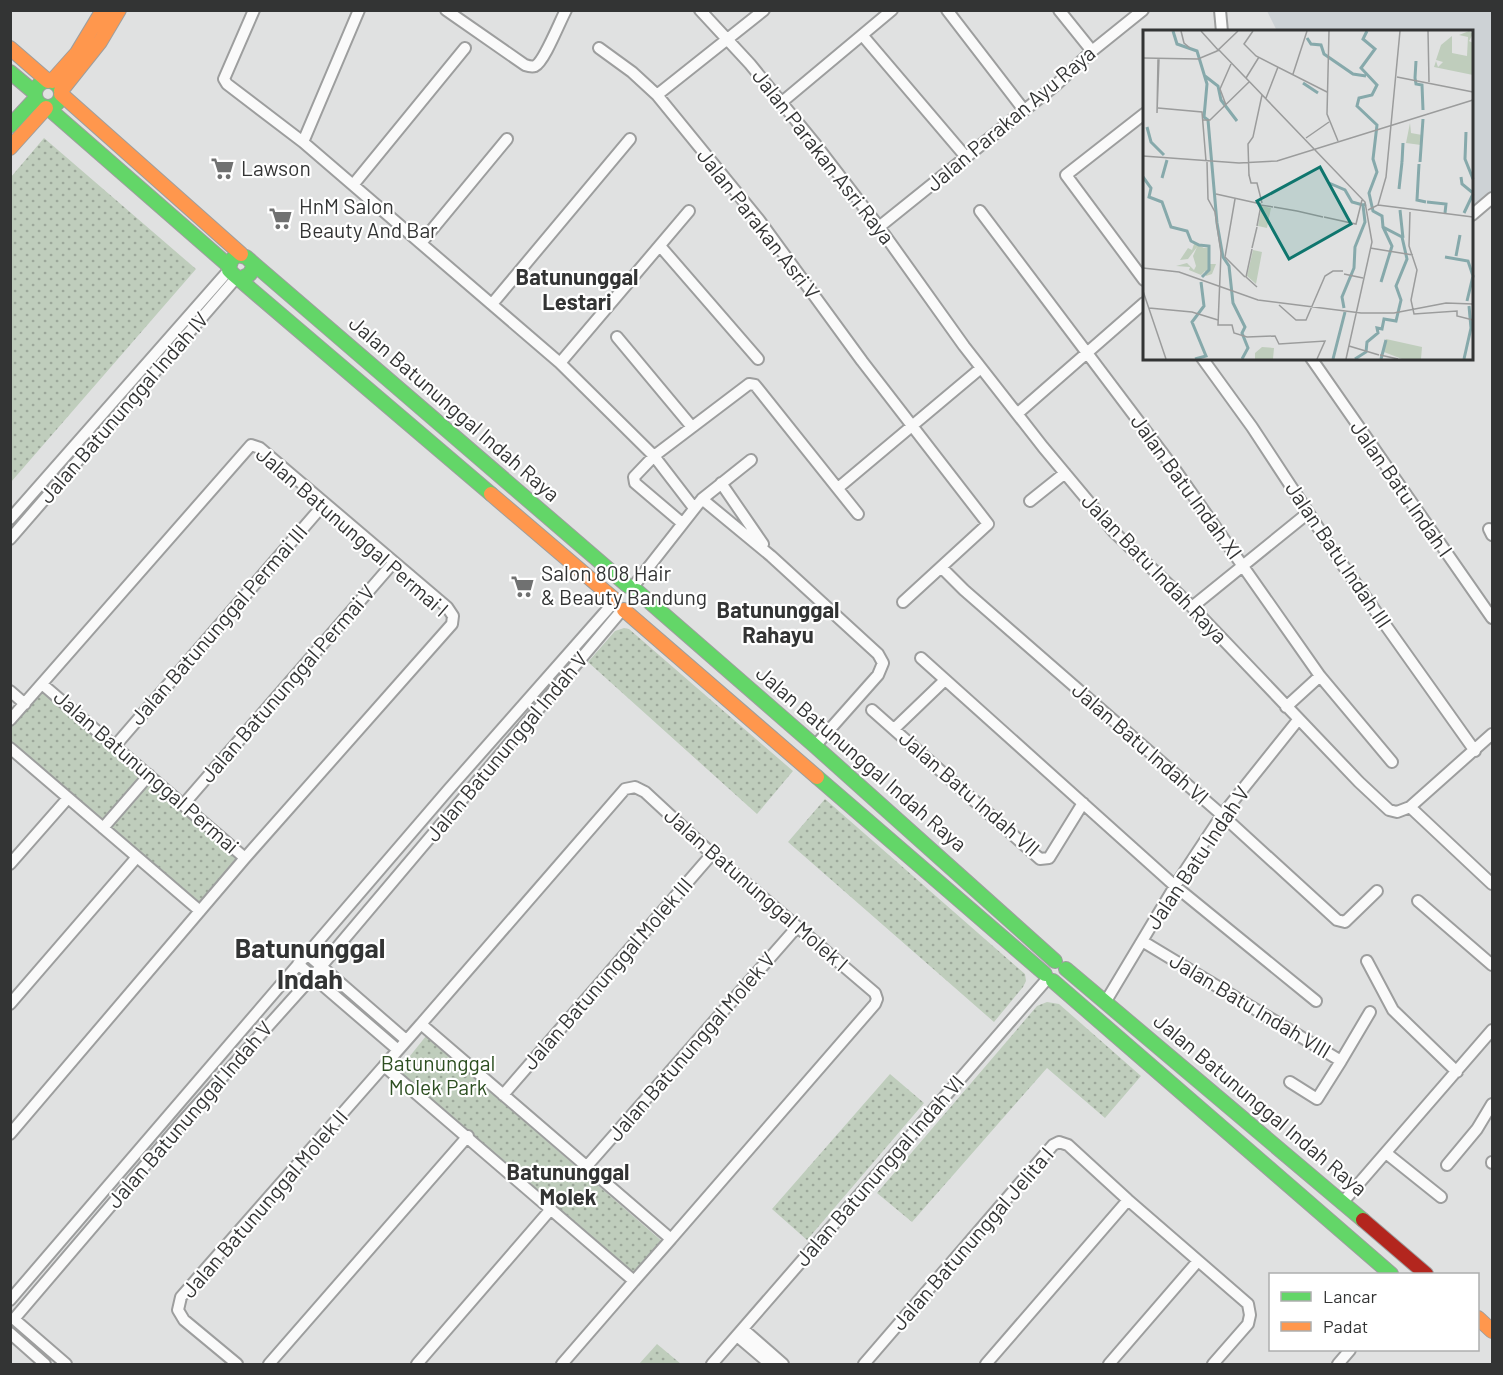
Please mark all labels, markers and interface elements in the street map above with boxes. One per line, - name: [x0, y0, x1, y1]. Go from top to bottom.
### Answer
- inset map: [1143, 30, 1473, 360]
- street label: Jalan Parakan Ayu Raya: [920, 40, 1100, 196]
- street label: Jalan Parakan Asri Raya: [748, 63, 900, 249]
- street label: Jalan Parakan Asri V: [693, 143, 826, 303]
- place label: Lawson: [241, 155, 311, 180]
- supermarket icon: Lawson: [210, 156, 236, 182]
- place label: HnM Salon Beauty And Bar: [299, 193, 438, 242]
- supermarket icon: HnM Salon Beauty And Bar: [268, 206, 294, 232]
- district label: Batununggal Lestari: [516, 263, 638, 314]
- street label: Jalan Batununggal Indah IV: [33, 306, 213, 508]
- street label: Jalan Batununggal Indah Raya: [345, 310, 565, 506]
- street label: Jalan Batu Indah XI: [1126, 409, 1248, 563]
- street label: Jalan Batu Indah I: [1346, 415, 1458, 561]
- street label: Jalan Batununggal Permai I: [252, 441, 454, 621]
- street label: Jalan Batu Indah III: [1281, 476, 1398, 632]
- street label: Jalan Batu Indah Raya: [1077, 488, 1233, 648]
- street label: Jalan Batununggal Permai III: [124, 519, 312, 729]
- place label: Salon 808 Hair & Beauty Bandung: [541, 560, 707, 609]
- supermarket icon: Salon 808 Hair & Beauty Bandung: [510, 573, 536, 599]
- street label: Jalan Batununggal Permai V: [194, 579, 379, 787]
- district label: Batununggal Rahayu: [717, 596, 839, 647]
- street label: Jalan Batununggal Indah V: [419, 646, 592, 846]
- street label: Jalan Batununggal Indah Raya: [752, 660, 972, 856]
- street label: Jalan Batu Indah VI: [1068, 677, 1214, 809]
- street label: Jalan Batununggal Permai: [49, 684, 245, 858]
- street label: Jalan Batu Indah VII: [895, 725, 1045, 861]
- street label: Jalan Batu Indah V: [1140, 781, 1254, 934]
- street label: Jalan Batununggal Molek I: [660, 802, 854, 975]
- street label: Jalan Batununggal Molek III: [517, 872, 697, 1074]
- district label: Batununggal Indah: [235, 931, 385, 994]
- street label: Jalan Batununggal Molek V: [602, 946, 780, 1146]
- street label: Jalan Batu Indah VIII: [1166, 947, 1336, 1063]
- street label: Jalan Batununggal Indah Raya: [1149, 1007, 1373, 1200]
- street label: Jalan Batununggal Indah V: [101, 1015, 277, 1213]
- park label: Batununggal Molek Park: [381, 1050, 495, 1099]
- street label: Jalan Batununggal Indah VI: [789, 1069, 969, 1271]
- street label: Jalan Batununggal Molek II: [175, 1104, 352, 1302]
- street label: Jalan Batununggal Jelita I: [886, 1141, 1058, 1335]
- district label: Batununggal Molek: [507, 1158, 629, 1209]
- legend: [1269, 1273, 1479, 1351]
- text: Lancar: [1323, 1285, 1378, 1307]
- text: Padat: [1323, 1315, 1368, 1337]

